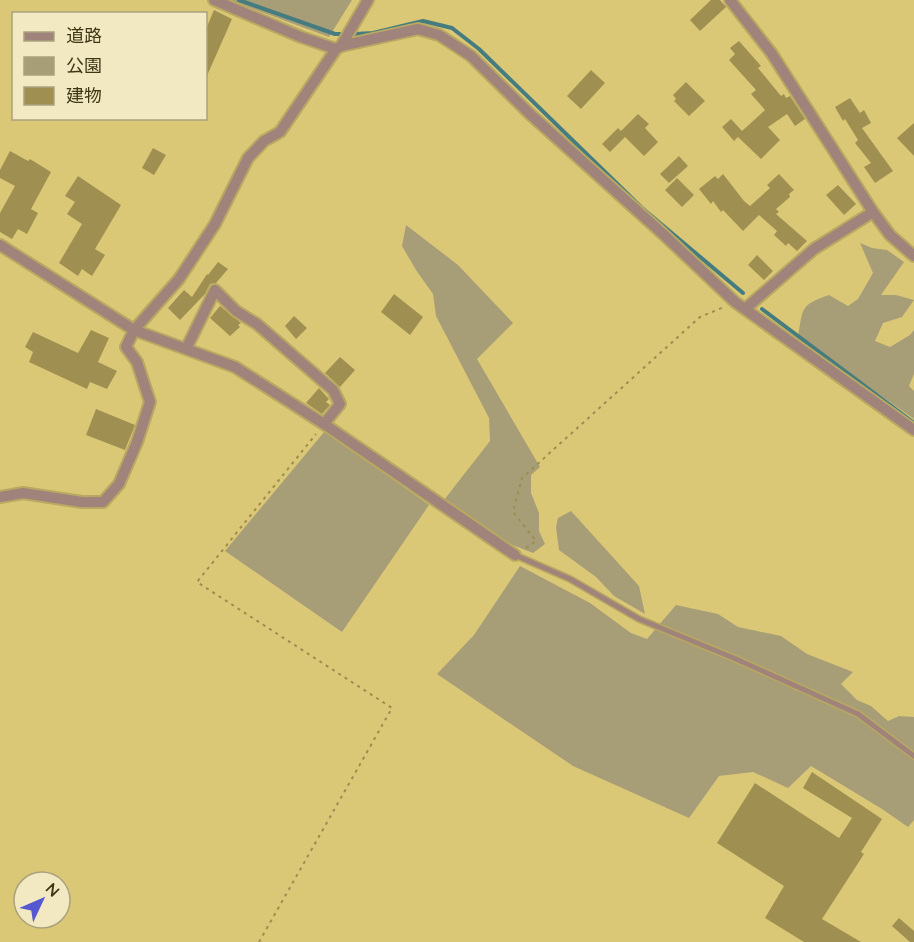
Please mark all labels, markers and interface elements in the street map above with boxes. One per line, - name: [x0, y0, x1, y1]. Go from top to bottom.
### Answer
- legend: [12, 12, 207, 120]
- text: 道路: [66, 24, 102, 47]
- text: 公園: [66, 54, 102, 77]
- text: 建物: [66, 84, 102, 107]
- north arrow: [12, 870, 72, 930]
- text: N: [42, 878, 64, 901]

